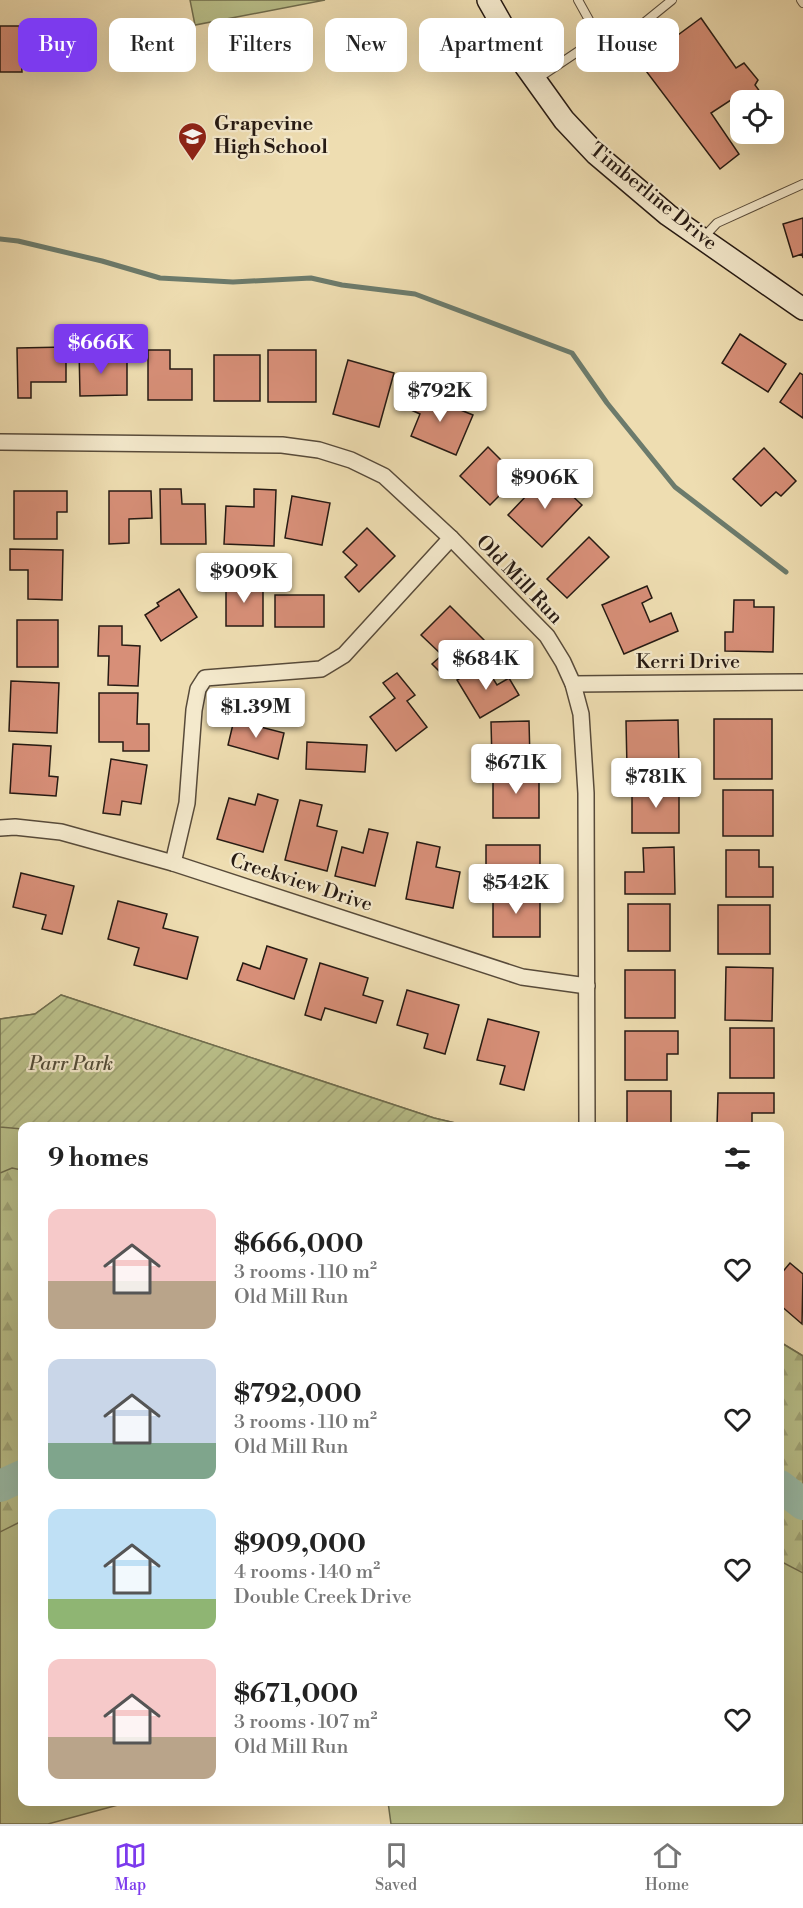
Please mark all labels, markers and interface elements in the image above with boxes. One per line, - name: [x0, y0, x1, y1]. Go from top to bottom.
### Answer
- chip: Buy: [18, 18, 97, 72]
- chip: Rent: [109, 18, 196, 72]
- chip: Filters: [208, 18, 313, 72]
- chip: New: [325, 18, 407, 72]
- chip: Apartment: [419, 18, 564, 72]
- chip: House: [576, 18, 679, 72]
- map controls: [730, 90, 784, 144]
- button: locate: [730, 90, 784, 144]
- place label: Grapevine High School: [214, 112, 328, 160]
- school or university icon: Grapevine High School: [177, 120, 209, 162]
- street label: Timberline Drive: [584, 138, 722, 256]
- pin: $666K: [59, 324, 143, 375]
- text: $666K: [68, 331, 134, 356]
- pin: $792K: [398, 372, 482, 423]
- text: $792K: [408, 379, 472, 404]
- pin: $906K: [503, 459, 587, 510]
- text: $906K: [511, 466, 579, 491]
- street label: Old Mill Run: [470, 530, 568, 630]
- pin: $909K: [202, 553, 286, 604]
- text: $909K: [210, 560, 278, 585]
- pin: $684K: [444, 640, 528, 691]
- text: $684K: [452, 647, 520, 672]
- street label: Kerri Drive: [636, 650, 740, 675]
- pin: $1.39M: [207, 688, 305, 739]
- text: $1.39M: [221, 695, 291, 720]
- pin: $671K: [474, 744, 558, 795]
- text: $671K: [485, 751, 547, 776]
- pin: $781K: [614, 758, 698, 809]
- text: $781K: [625, 765, 687, 790]
- street label: Creekview Drive: [227, 848, 375, 918]
- pin: $542K: [474, 864, 558, 915]
- text: $542K: [483, 871, 549, 896]
- park label: Parr Park: [28, 1052, 113, 1077]
- text: 9 homes: [48, 1142, 149, 1174]
- icon: filters: [721, 1142, 754, 1175]
- text: $666,000: [234, 1228, 363, 1260]
- icon: home: [96, 1233, 168, 1305]
- icon: heart: [721, 1253, 754, 1286]
- text: 3 rooms · 110 m²: [234, 1260, 377, 1285]
- text: Old Mill Run: [234, 1285, 348, 1310]
- text: $792,000: [234, 1378, 362, 1410]
- icon: home: [96, 1383, 168, 1455]
- icon: heart: [721, 1403, 754, 1436]
- text: 3 rooms · 110 m²: [234, 1410, 377, 1435]
- text: Old Mill Run: [234, 1435, 348, 1460]
- text: $909,000: [234, 1528, 366, 1560]
- icon: home: [96, 1533, 168, 1605]
- icon: heart: [721, 1553, 754, 1586]
- text: 4 rooms · 140 m²: [234, 1560, 380, 1585]
- text: Double Creek Drive: [234, 1585, 412, 1610]
- text: $671,000: [234, 1678, 358, 1710]
- icon: home: [96, 1683, 168, 1755]
- icon: heart: [721, 1703, 754, 1736]
- text: 3 rooms · 107 m²: [234, 1710, 378, 1735]
- text: Old Mill Run: [234, 1735, 348, 1760]
- tab: Map: [114, 1839, 147, 1895]
- tab: Saved: [375, 1839, 417, 1895]
- tab: Home: [645, 1839, 689, 1895]

